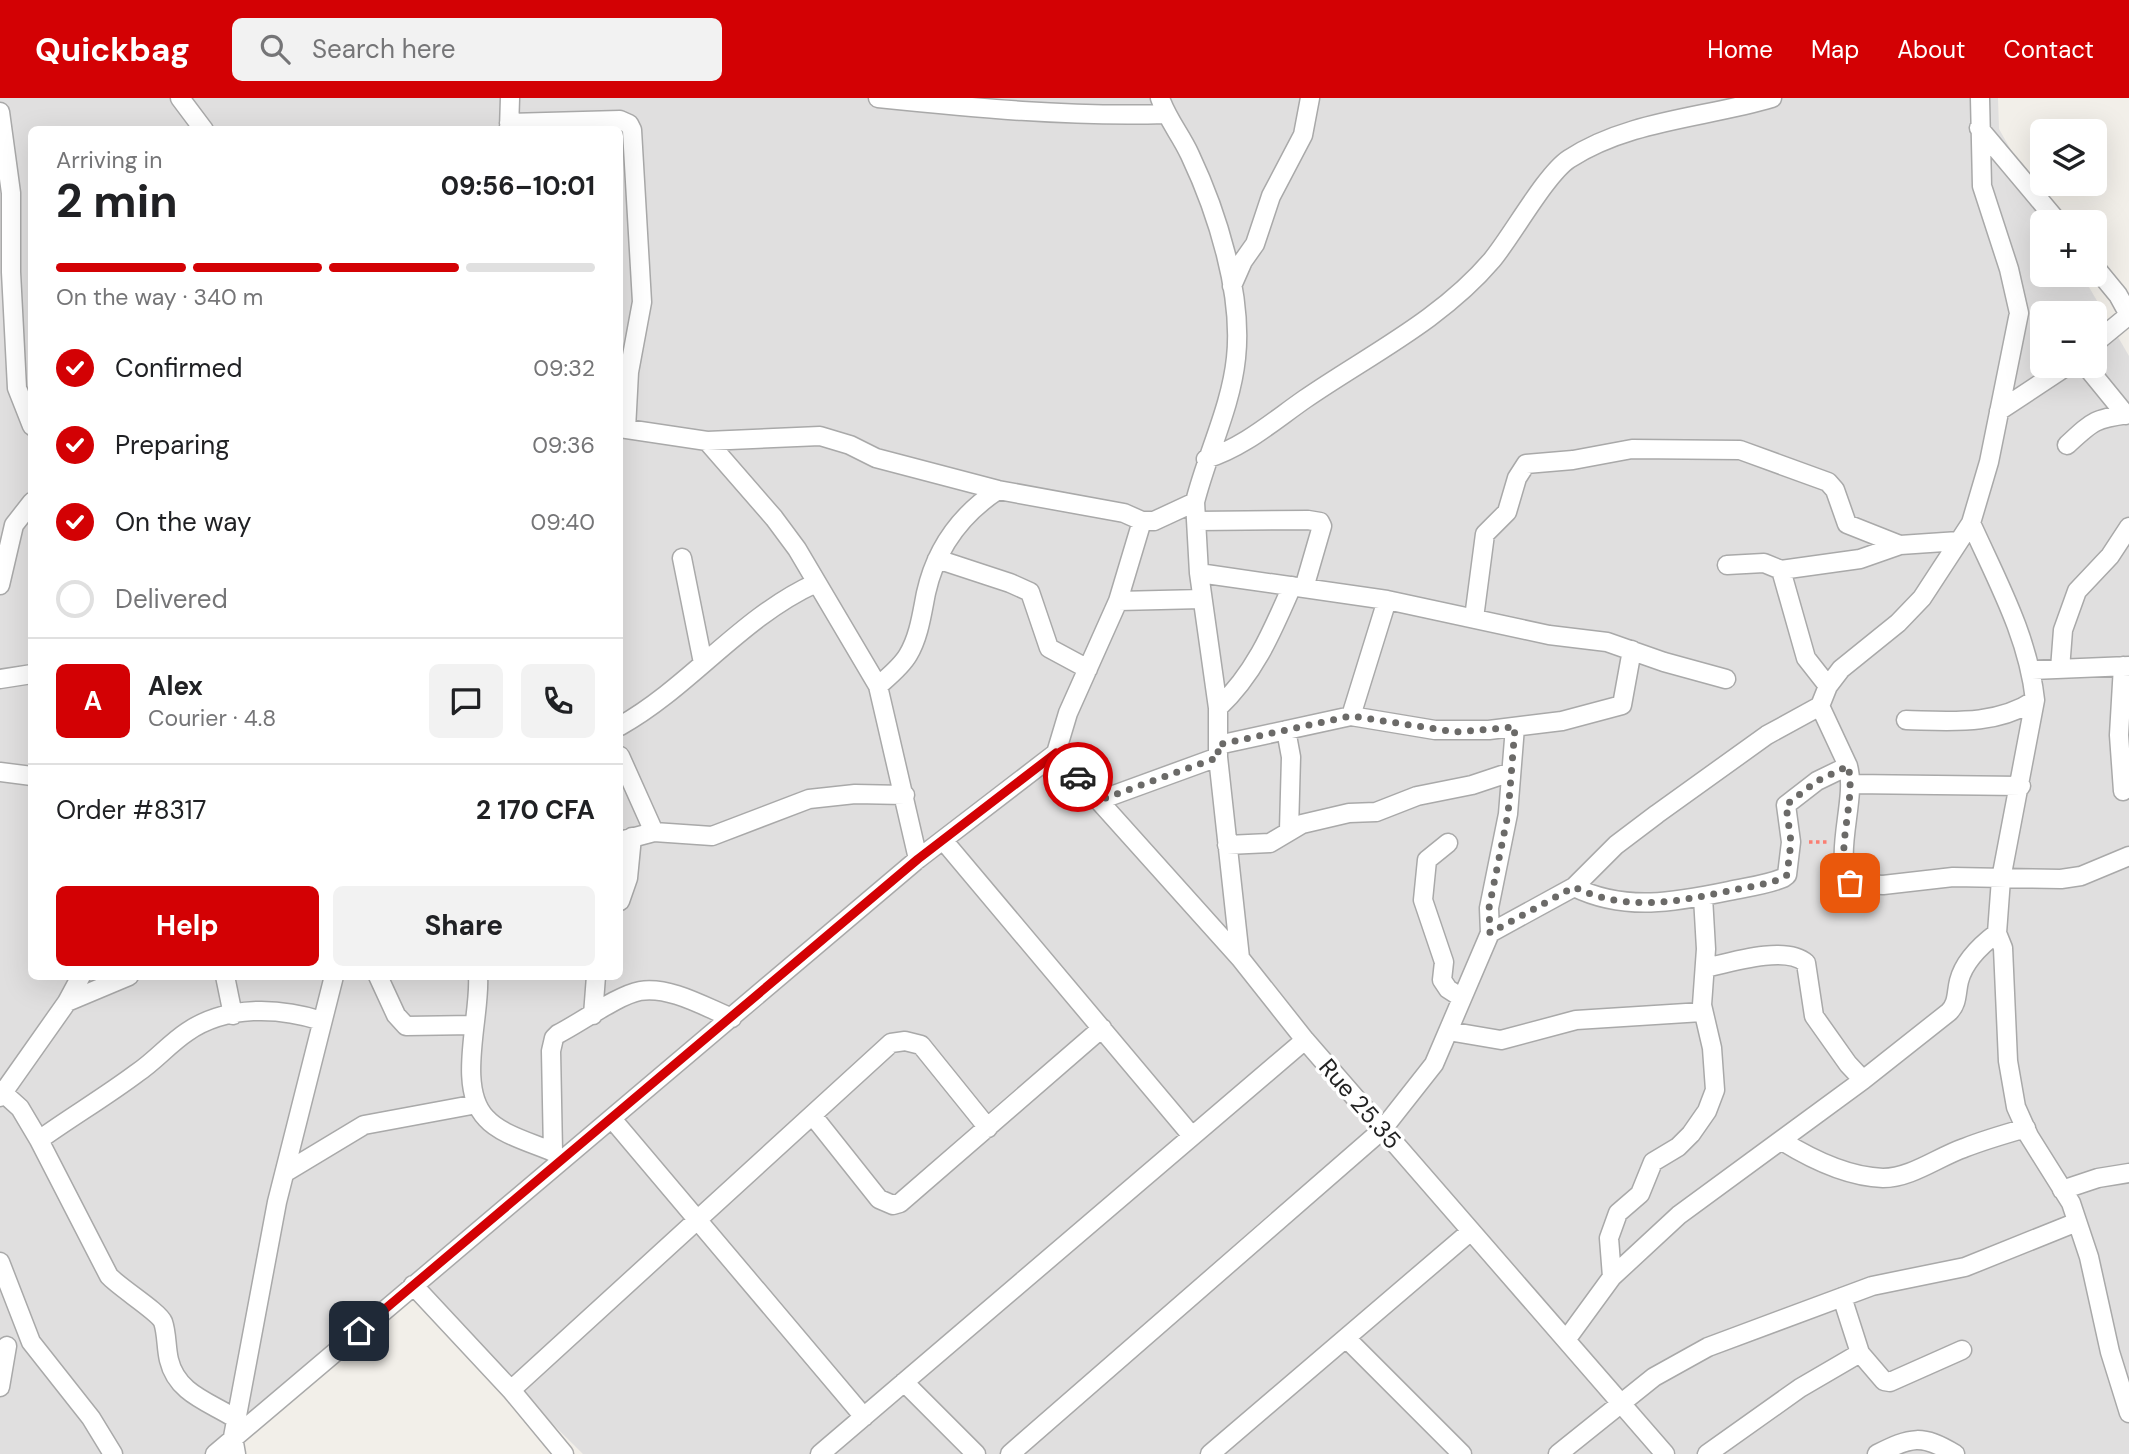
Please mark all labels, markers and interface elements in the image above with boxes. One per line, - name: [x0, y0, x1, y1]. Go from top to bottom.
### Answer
- search box: [232, 18, 722, 81]
- text: Quickbag: [35, 28, 190, 71]
- icon: search: [256, 30, 294, 68]
- text: Search here: [312, 32, 455, 66]
- text: Home: [1707, 34, 1773, 65]
- text: Map: [1811, 34, 1859, 65]
- text: About: [1897, 34, 1966, 65]
- text: Contact: [2004, 34, 2094, 65]
- map controls: [2030, 119, 2107, 378]
- button: layers: [2030, 119, 2107, 196]
- text: Arriving in: [56, 145, 162, 175]
- text: 09:56–10:01: [441, 169, 595, 203]
- text: 2 min: [56, 171, 178, 231]
- button: +: [2030, 210, 2107, 287]
- text: On the way · 340 m: [56, 282, 263, 312]
- button: −: [2030, 301, 2107, 378]
- icon: check: [56, 349, 94, 387]
- text: Confirmed: [115, 351, 242, 385]
- text: 09:32: [533, 353, 595, 383]
- icon: check: [56, 426, 94, 464]
- text: Preparing: [115, 428, 230, 462]
- text: 09:36: [532, 430, 595, 460]
- icon: check: [56, 503, 94, 541]
- text: On the way: [115, 505, 251, 539]
- text: 09:40: [530, 507, 595, 537]
- text: Delivered: [115, 582, 228, 616]
- button: chat: [429, 664, 503, 738]
- button: phone: [521, 664, 595, 738]
- text: Alex: [148, 669, 203, 703]
- text: A: [84, 684, 102, 718]
- text: Courier · 4.8: [148, 703, 276, 733]
- courier: [1043, 742, 1113, 812]
- icon: car: [1059, 758, 1097, 796]
- text: Order #8317: [56, 793, 207, 827]
- text: 2 170 CFA: [476, 793, 595, 827]
- pin: [1820, 853, 1880, 913]
- icon: bag: [1831, 864, 1869, 902]
- button: Help: [56, 886, 319, 966]
- button: Share: [333, 886, 595, 966]
- street label: Rue 25.35: [1313, 1052, 1408, 1155]
- pin: [329, 1301, 389, 1361]
- icon: home: [340, 1312, 378, 1350]

